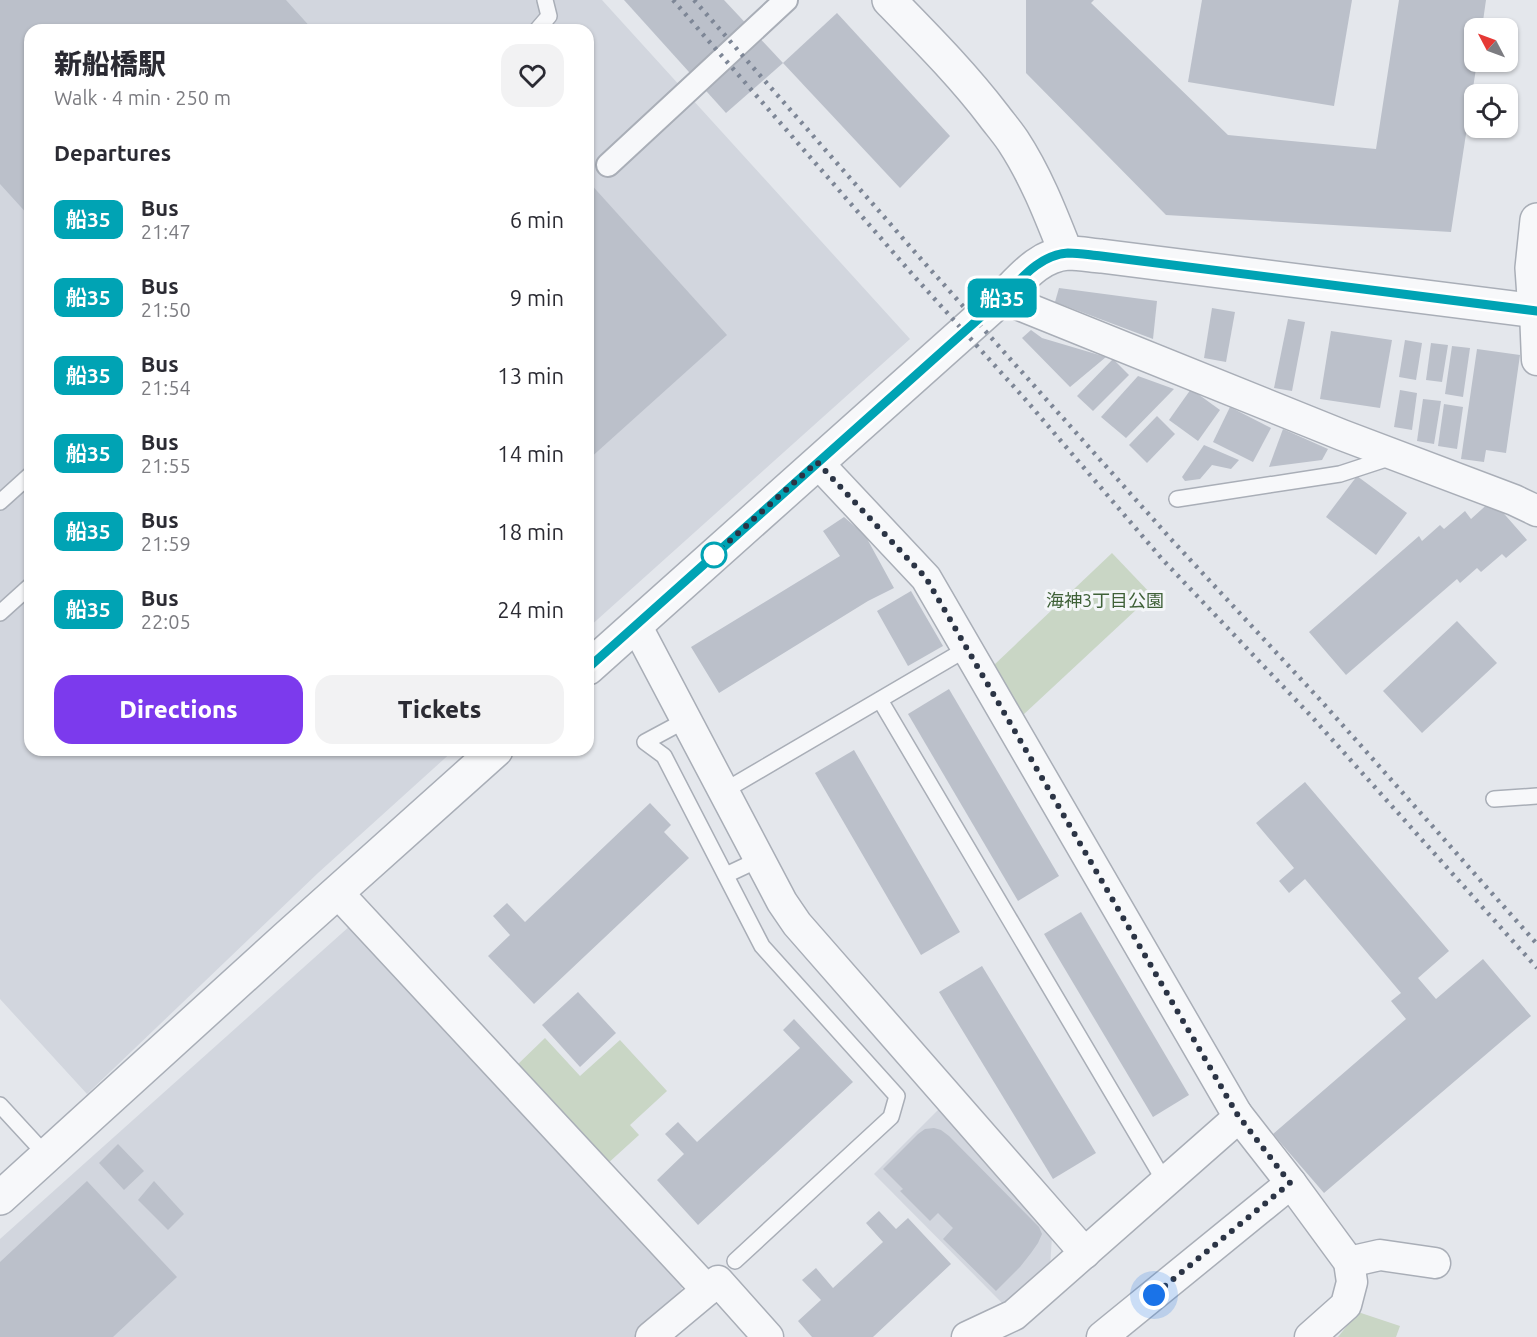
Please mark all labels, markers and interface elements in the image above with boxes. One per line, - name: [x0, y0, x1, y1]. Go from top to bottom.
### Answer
- north arrow: [1464, 18, 1518, 72]
- map controls: [1464, 18, 1518, 138]
- button: heart: [501, 44, 564, 107]
- text: 新船橋駅: [54, 48, 166, 79]
- button: locate: [1464, 84, 1518, 138]
- text: Walk · 4 min · 250 m: [54, 86, 231, 109]
- text: Departures: [54, 140, 171, 165]
- text: Bus: [141, 195, 179, 220]
- text: 船35: [66, 207, 111, 231]
- text: 6 min: [510, 207, 564, 232]
- text: 21:47: [141, 220, 191, 243]
- text: Bus: [141, 273, 179, 298]
- line badge: 船35: [968, 278, 1036, 318]
- text: 船35: [66, 285, 111, 309]
- text: 9 min: [510, 285, 564, 310]
- text: 船35: [980, 286, 1024, 310]
- text: 21:50: [141, 298, 191, 321]
- text: Bus: [141, 351, 179, 376]
- text: 船35: [66, 363, 111, 387]
- text: 13 min: [497, 363, 564, 388]
- text: 21:54: [141, 376, 191, 399]
- text: Bus: [141, 429, 179, 454]
- text: 船35: [66, 441, 111, 465]
- text: 14 min: [497, 441, 564, 466]
- text: 21:55: [141, 454, 191, 477]
- text: Bus: [141, 507, 179, 532]
- text: 船35: [66, 519, 111, 543]
- text: 18 min: [497, 519, 564, 544]
- text: 21:59: [141, 532, 191, 555]
- unlabelled marker: [701, 542, 727, 568]
- text: Bus: [141, 585, 179, 610]
- park label: 海神3丁目公園: [1046, 590, 1164, 610]
- text: 船35: [66, 597, 111, 621]
- text: 24 min: [497, 597, 564, 622]
- text: 22:05: [141, 610, 191, 633]
- button: Directions: [54, 675, 303, 744]
- button: Tickets: [315, 675, 564, 744]
- your location: [1139, 1280, 1169, 1310]

